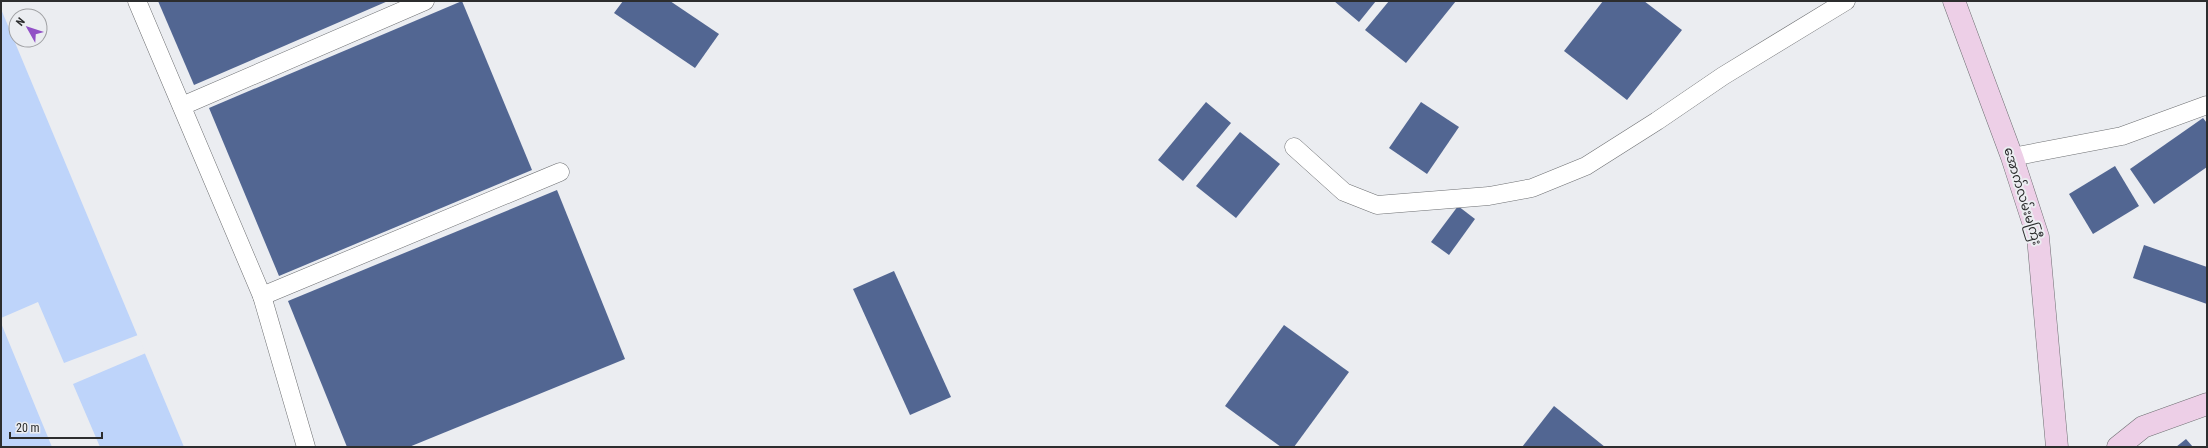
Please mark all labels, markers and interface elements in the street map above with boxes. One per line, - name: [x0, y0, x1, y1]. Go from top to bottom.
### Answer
- north arrow: [8, 8, 48, 48]
- text: N: [13, 15, 28, 29]
- street label: အောက်လမ်းမကြီး: [1998, 145, 2046, 247]
- scale bar: [10, 414, 102, 440]
- text: 20 m: [16, 421, 40, 435]

